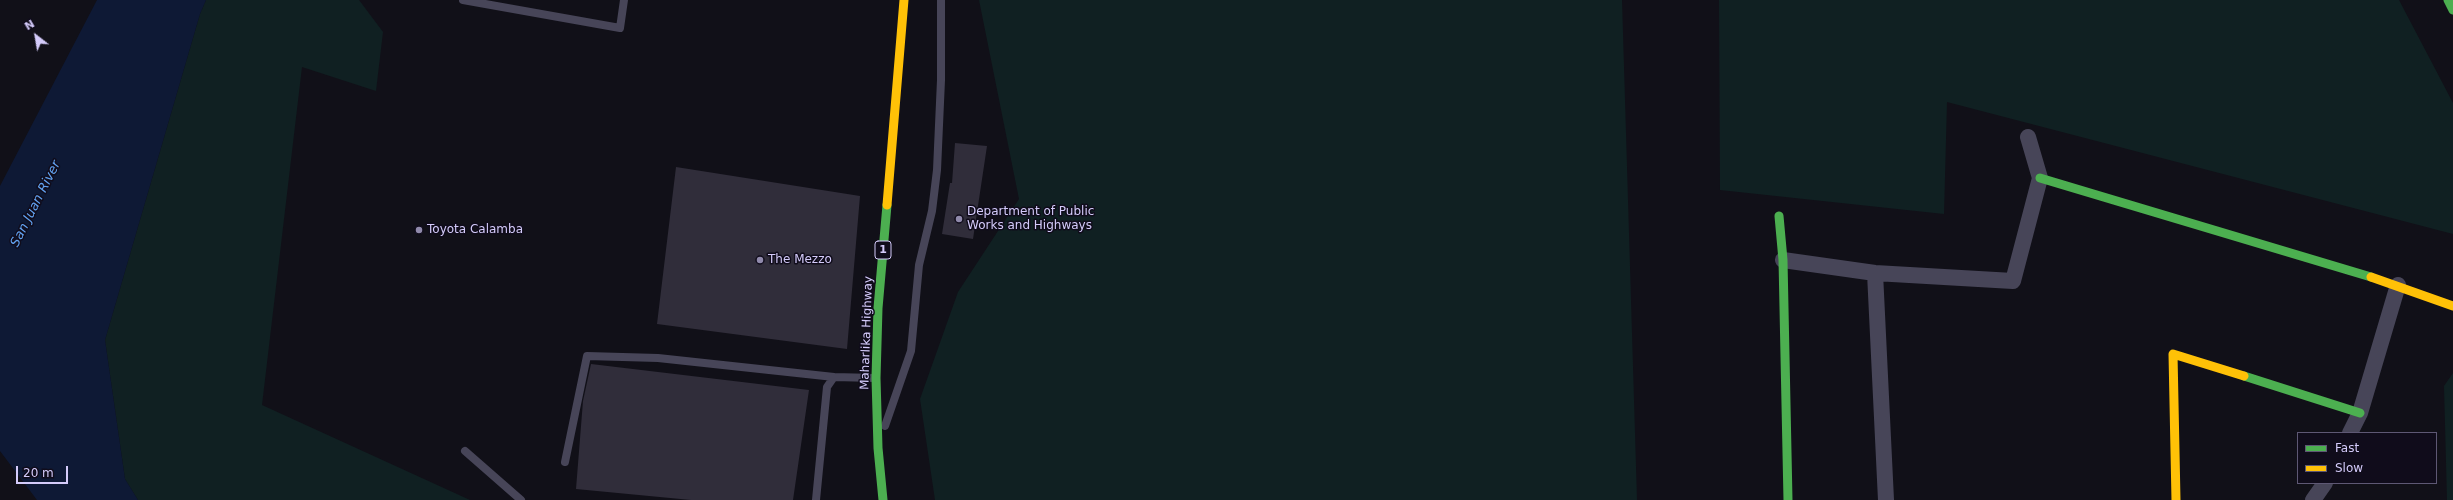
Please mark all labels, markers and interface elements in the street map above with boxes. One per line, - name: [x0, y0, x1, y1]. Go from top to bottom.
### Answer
- north arrow: [16, 16, 56, 56]
- text: N: [22, 17, 37, 33]
- water label: San Juan River: [8, 158, 64, 250]
- place label: Department of Public Works and Highways: [967, 205, 1094, 233]
- marker: Department of Public Works and Highways: [954, 214, 964, 224]
- place label: Toyota Calamba: [427, 223, 523, 237]
- marker: Toyota Calamba: [414, 225, 424, 235]
- road number: 1: [875, 241, 891, 259]
- place label: The Mezzo: [768, 253, 832, 267]
- marker: The Mezzo: [755, 255, 765, 265]
- street label: Maharlika Highway: [858, 276, 876, 390]
- legend: [2297, 432, 2437, 484]
- text: Fast: [2335, 441, 2359, 455]
- scale bar: [18, 458, 70, 484]
- text: Slow: [2335, 461, 2363, 475]
- text: 20 m: [23, 466, 54, 480]

